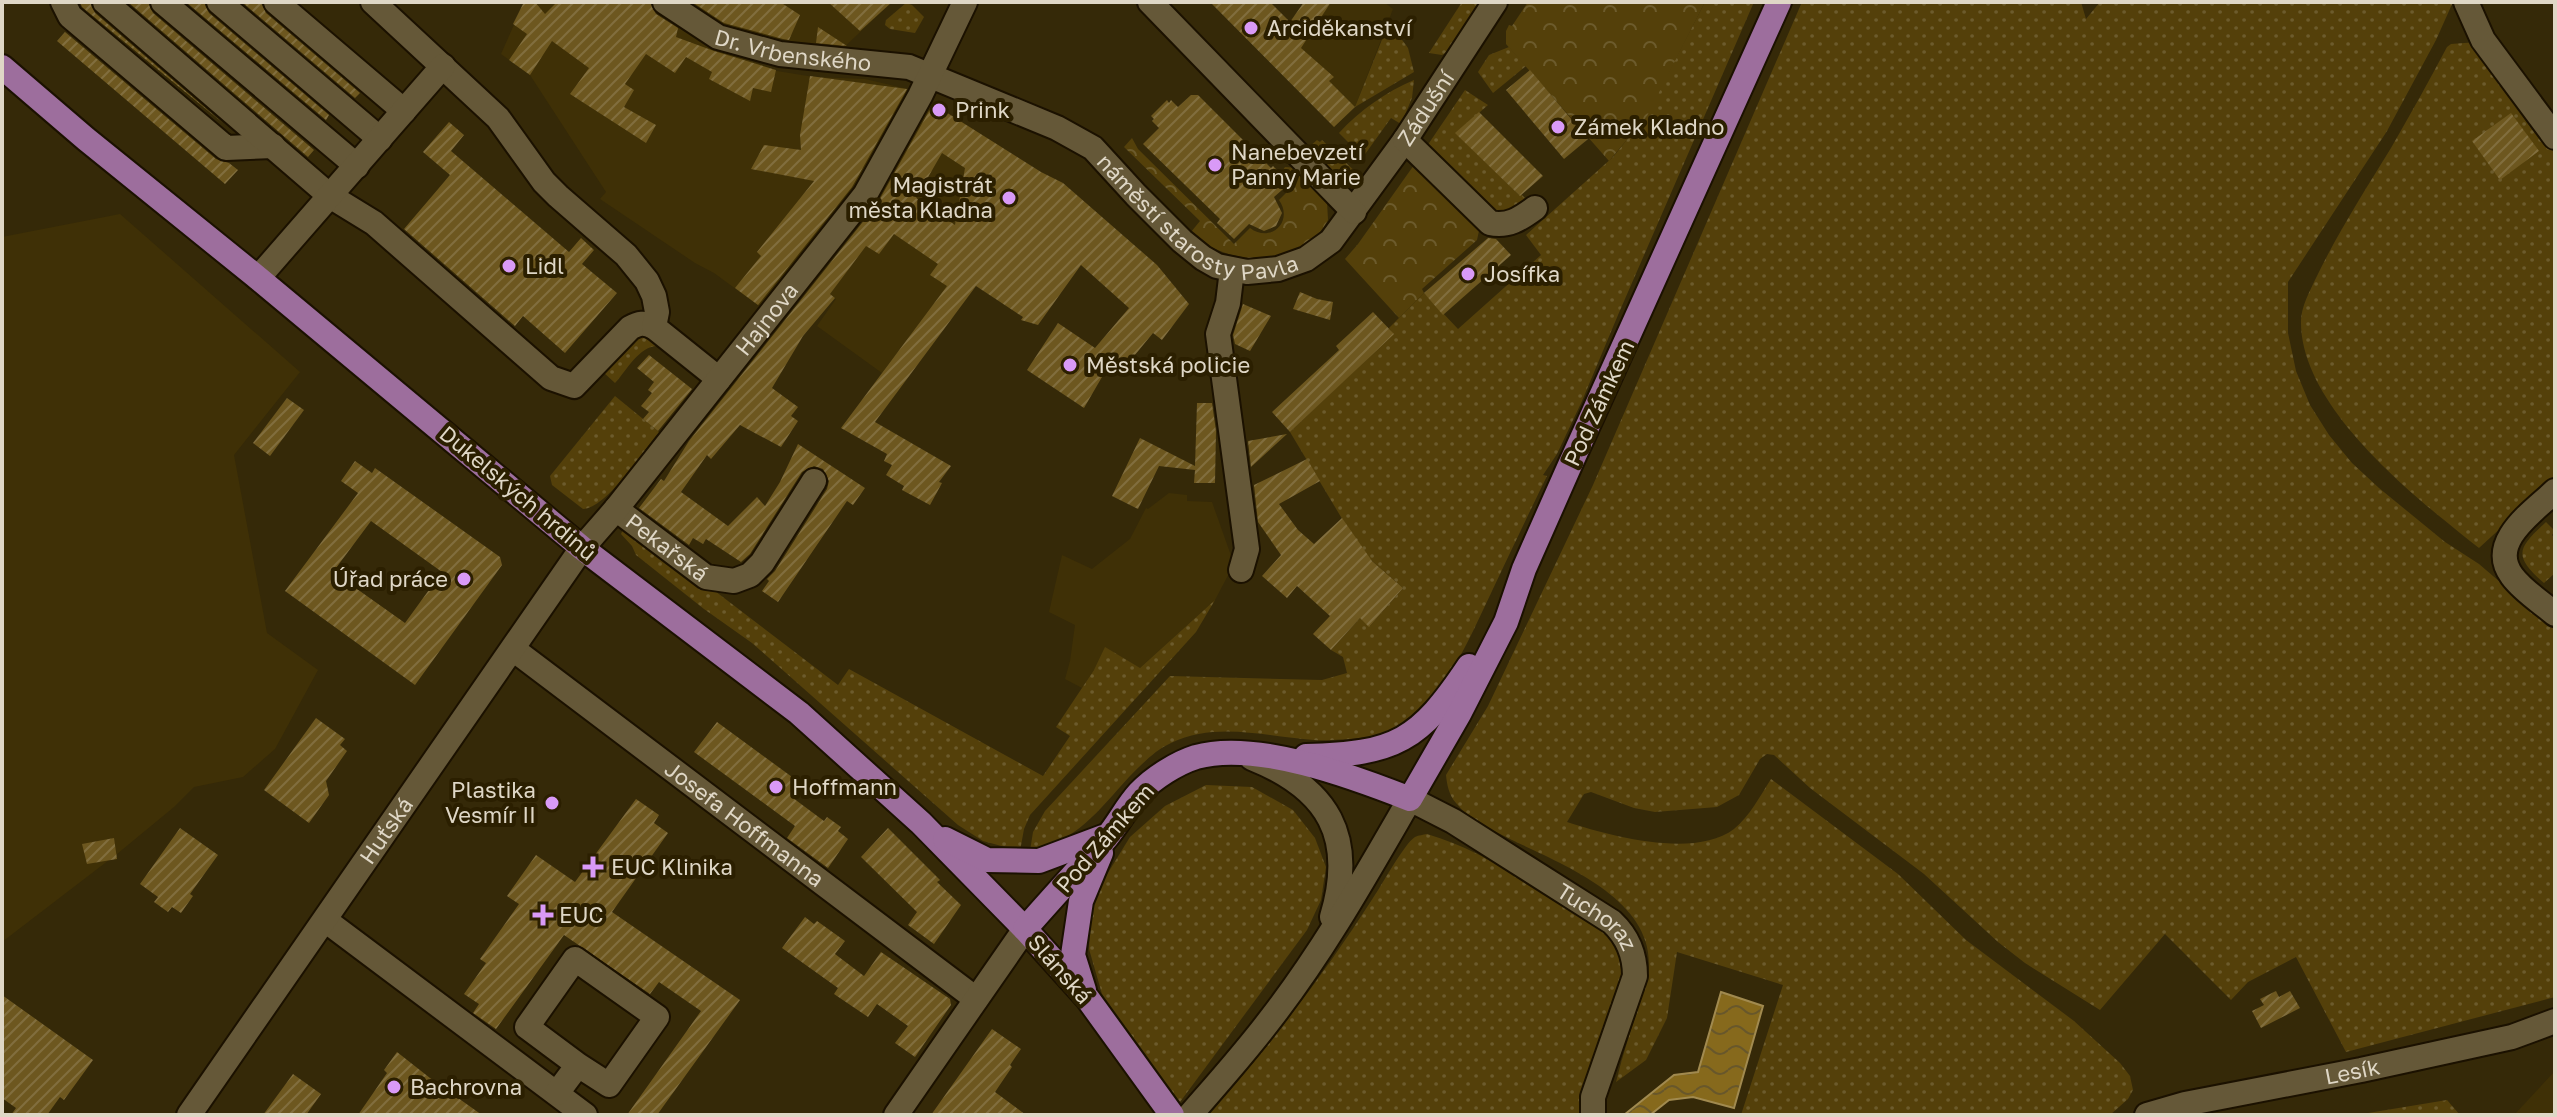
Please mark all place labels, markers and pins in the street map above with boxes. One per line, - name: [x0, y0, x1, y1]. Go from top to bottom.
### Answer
- place label: Arciděkanství: [1267, 14, 1414, 41]
- marker: Arciděkanství: [1242, 19, 1260, 37]
- place label: Prink: [955, 96, 1010, 123]
- marker: Prink: [930, 101, 948, 119]
- place label: Zámek Kladno: [1574, 113, 1724, 140]
- marker: Zámek Kladno: [1549, 118, 1567, 136]
- place label: Nanebevzetí Panny Marie: [1231, 138, 1365, 190]
- marker: Nanebevzetí Panny Marie: [1206, 156, 1224, 174]
- place label: Magistrát města Kladna: [848, 171, 993, 223]
- marker: Magistrát města Kladna: [1000, 189, 1018, 207]
- place label: Lidl: [525, 252, 564, 279]
- marker: Lidl: [500, 257, 518, 275]
- place label: Josífka: [1484, 260, 1560, 287]
- marker: Josífka: [1459, 265, 1477, 283]
- place label: Městská policie: [1086, 351, 1250, 378]
- marker: Městská policie: [1061, 356, 1079, 374]
- place label: Úřad práce: [333, 565, 448, 592]
- marker: Úřad práce: [455, 570, 473, 588]
- place label: Hoffmann: [792, 773, 897, 800]
- place label: Plastika Vesmír II: [445, 776, 536, 828]
- marker: Hoffmann: [767, 778, 785, 796]
- marker: Plastika Vesmír II: [543, 794, 561, 812]
- place label: EUC Klinika: [611, 853, 733, 880]
- marker: EUC Klinika: [582, 856, 604, 878]
- place label: EUC: [559, 901, 603, 928]
- marker: EUC: [534, 906, 552, 924]
- place label: Bachrovna: [410, 1073, 522, 1100]
- marker: Bachrovna: [385, 1078, 403, 1096]

